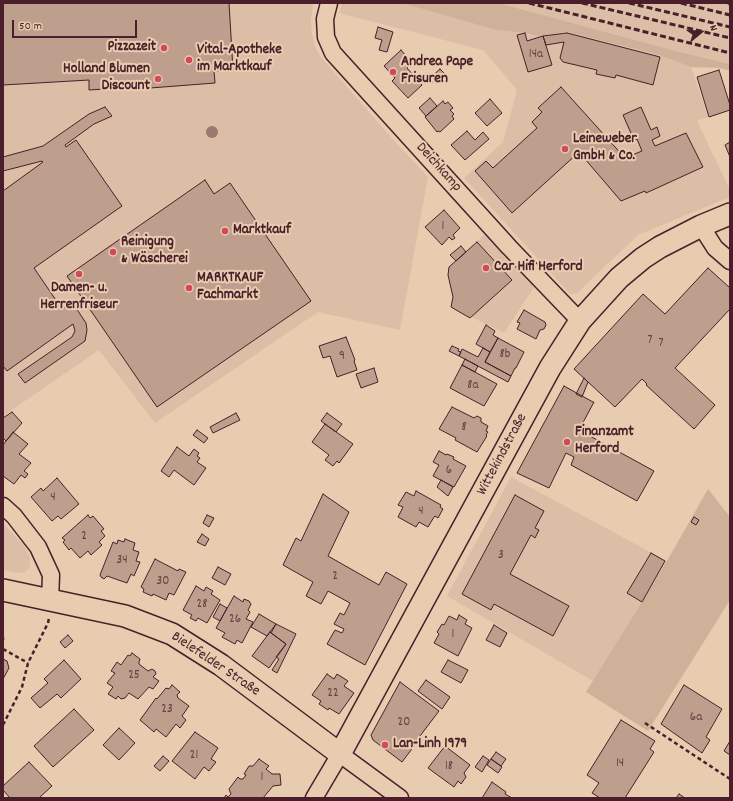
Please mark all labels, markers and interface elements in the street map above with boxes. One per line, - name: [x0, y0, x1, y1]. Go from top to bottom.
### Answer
- scale bar: [14, 12, 139, 38]
- north arrow: [681, 12, 721, 52]
- text: 50 m: [19, 18, 42, 35]
- text: N: [704, 23, 721, 33]
- place label: Pizzazeit: [107, 39, 156, 57]
- place label: Vital-Apotheke im Marktkauf: [197, 42, 282, 77]
- marker: Pizzazeit: [159, 43, 169, 53]
- house number: 14a: [529, 47, 543, 63]
- place label: Andrea Pape Frisuren: [401, 54, 473, 89]
- marker: Vital-Apotheke im Marktkauf: [184, 55, 194, 65]
- place label: Holland Blumen Discount: [63, 61, 150, 96]
- marker: Andrea Pape Frisuren: [388, 67, 398, 77]
- marker: Holland Blumen Discount: [153, 74, 163, 84]
- place label: Leineweber GmbH & Co.: [573, 131, 637, 166]
- street label: Deichkamp: [411, 140, 465, 196]
- marker: Leineweber GmbH & Co.: [560, 144, 570, 154]
- house number: 1: [442, 219, 444, 235]
- place label: Marktkauf: [233, 222, 291, 240]
- marker: Marktkauf: [220, 226, 230, 236]
- place label: Reinigung & Wäscherei: [121, 234, 188, 269]
- marker: Reinigung & Wäscherei: [108, 247, 118, 257]
- place label: Car Hifi Herford: [494, 259, 583, 277]
- marker: Car Hifi Herford: [481, 263, 491, 273]
- marker: Damen- u. Herrenfriseur: [74, 269, 84, 279]
- place label: MARKTKAUF Fachmarkt: [197, 270, 263, 305]
- place label: Damen- u. Herrenfriseur: [40, 280, 118, 315]
- marker: MARKTKAUF Fachmarkt: [184, 283, 194, 293]
- house number: 7: [648, 333, 652, 349]
- house number: 7: [659, 336, 663, 352]
- house number: 8b: [500, 347, 510, 363]
- house number: 9: [339, 349, 345, 365]
- house number: 8a: [467, 378, 479, 394]
- street label: Wittekindstraße: [474, 411, 532, 499]
- house number: 8: [461, 420, 467, 436]
- place label: Finanzamt Herford: [575, 424, 634, 459]
- marker: Finanzamt Herford: [562, 437, 572, 447]
- house number: 6: [446, 463, 452, 479]
- house number: 4: [50, 490, 56, 506]
- house number: 4: [418, 504, 424, 520]
- house number: 2: [81, 529, 87, 545]
- house number: 3: [498, 548, 504, 564]
- house number: 34: [116, 553, 128, 569]
- house number: 2: [332, 569, 338, 585]
- house number: 30: [157, 574, 169, 590]
- house number: 28: [197, 597, 207, 613]
- house number: 26: [229, 612, 241, 628]
- house number: 1: [452, 627, 454, 643]
- street label: Bielefelder Straße: [167, 629, 263, 701]
- house number: 25: [128, 668, 140, 684]
- house number: 22: [327, 686, 339, 702]
- house number: 23: [161, 702, 173, 718]
- house number: 6a: [690, 710, 702, 726]
- house number: 20: [398, 715, 410, 731]
- place label: Lan-Linh 1979: [393, 736, 467, 754]
- marker: Lan-Linh 1979: [380, 740, 390, 750]
- house number: 21: [190, 748, 198, 764]
- house number: 14: [616, 756, 624, 772]
- house number: 18: [445, 759, 453, 775]
- house number: 1: [261, 770, 263, 786]

